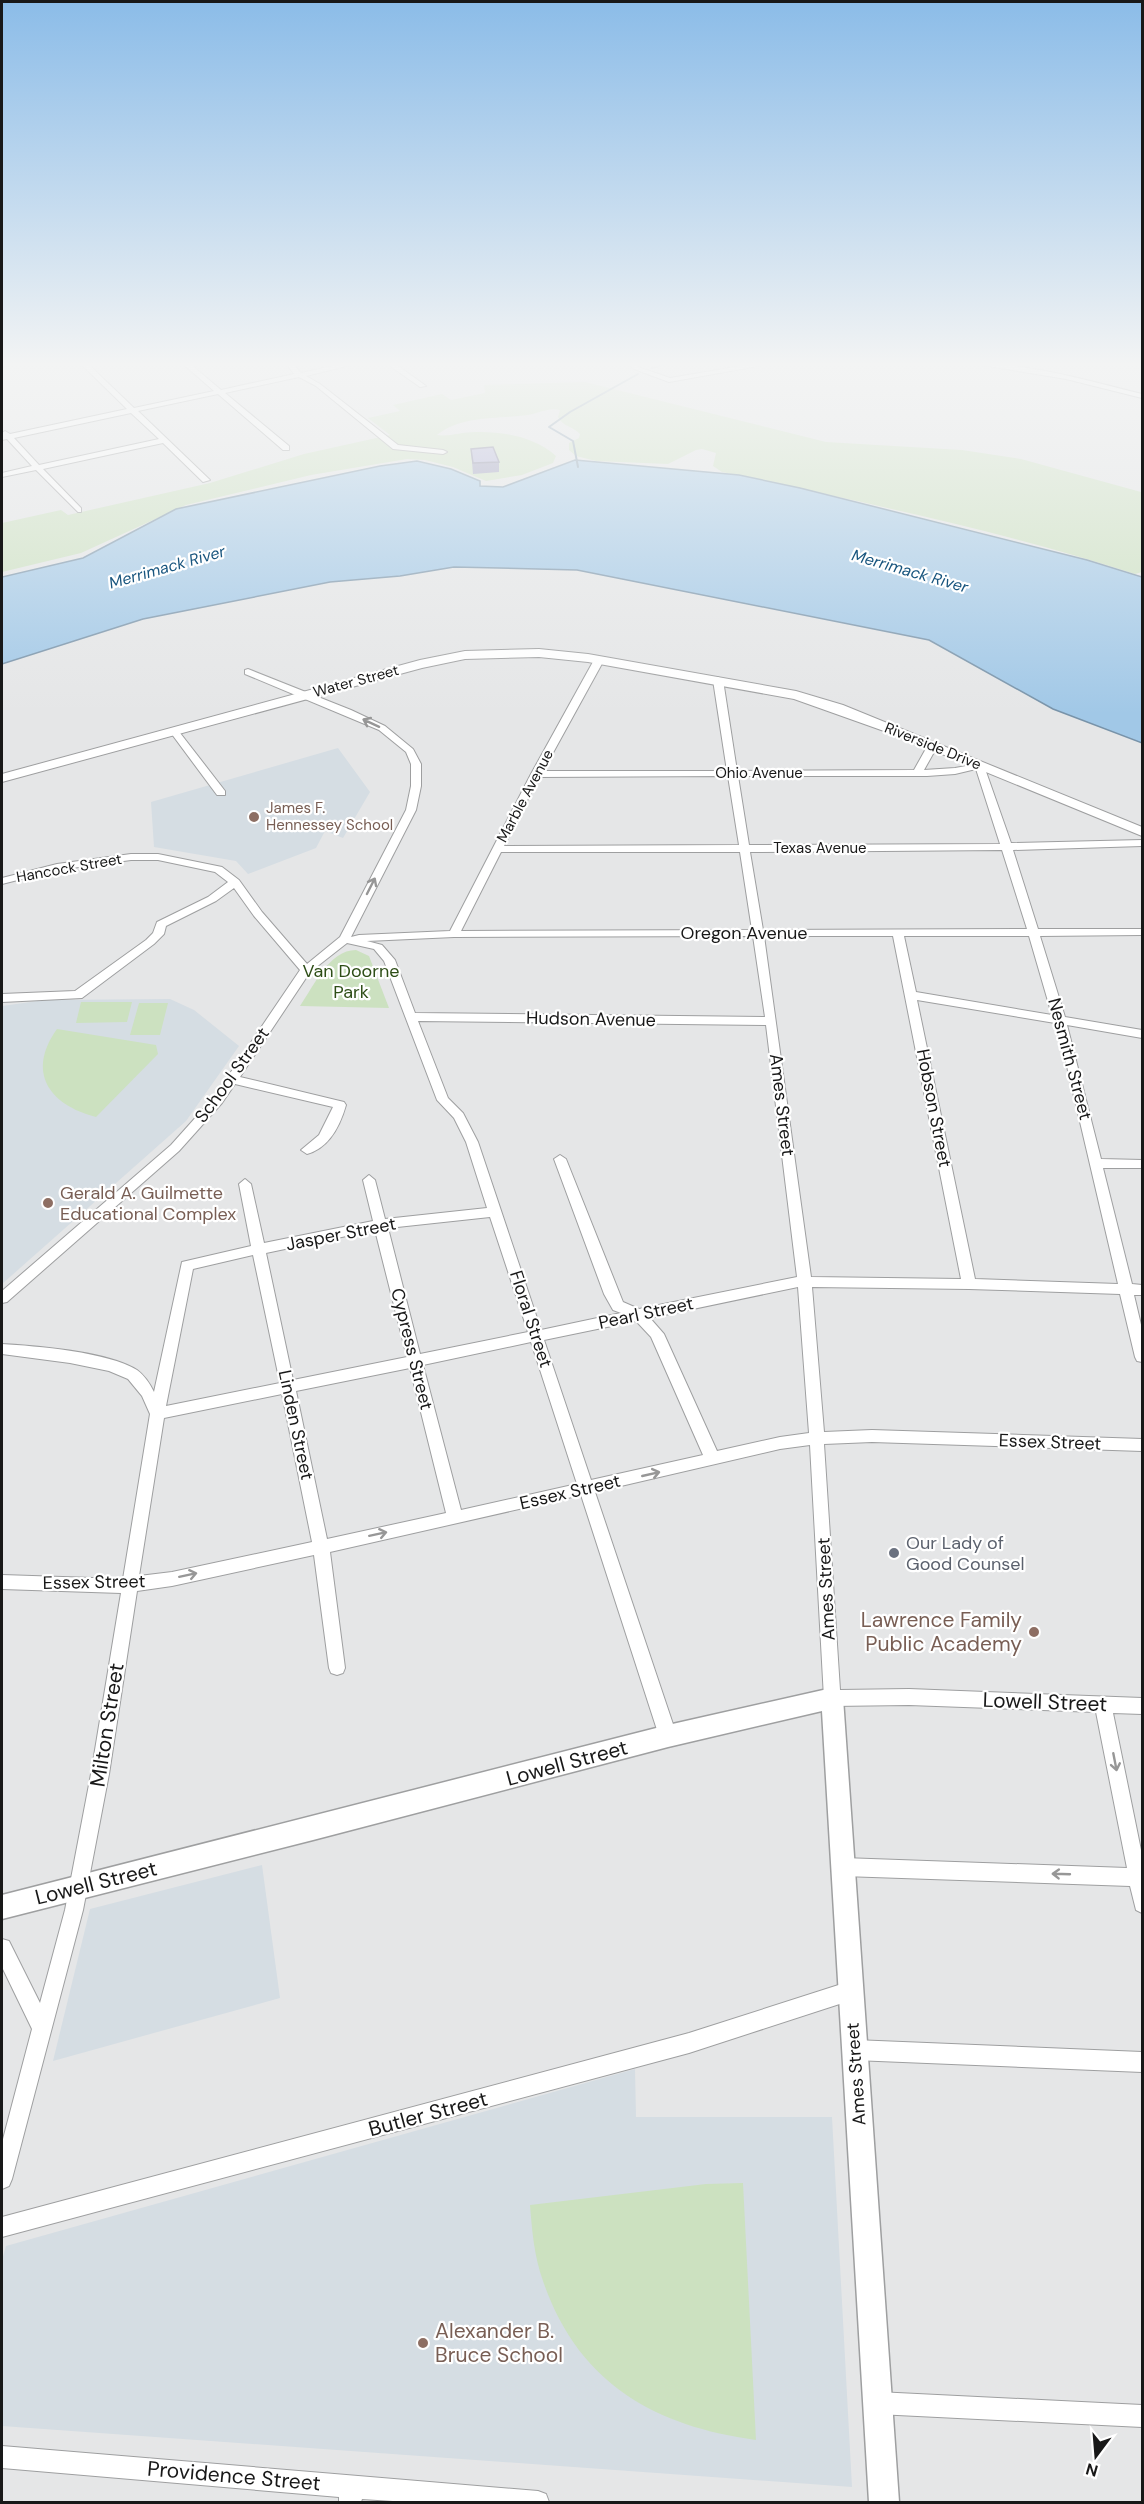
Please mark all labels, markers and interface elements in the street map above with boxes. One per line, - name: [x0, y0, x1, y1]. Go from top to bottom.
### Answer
- water label: Merrimack River: [106, 540, 229, 594]
- water label: Merrimack River: [849, 544, 972, 598]
- street label: Water Street: [311, 660, 401, 702]
- one-way arrow: [363, 717, 381, 729]
- street label: Riverside Drive: [882, 717, 984, 775]
- street label: Marble Avenue: [492, 746, 558, 846]
- street label: Ohio Avenue: [715, 763, 803, 783]
- place label: James F. Hennessey School: [266, 798, 393, 835]
- marker: James F. Hennessey School: [247, 810, 261, 824]
- street label: Texas Avenue: [773, 838, 867, 858]
- street label: Hancock Street: [15, 849, 124, 887]
- one-way arrow: [366, 878, 378, 896]
- street label: Oregon Avenue: [680, 921, 808, 945]
- park label: Van Doorne Park: [303, 959, 399, 1004]
- street label: Nesmith Street: [1042, 995, 1098, 1123]
- street label: Hudson Avenue: [526, 1006, 656, 1032]
- street label: School Street: [189, 1023, 275, 1127]
- street label: Hobson Street: [911, 1047, 957, 1169]
- street label: Ames Street: [764, 1052, 800, 1158]
- place label: Gerald A. Guilmette Educational Complex: [60, 1181, 236, 1226]
- marker: Gerald A. Guilmette Educational Complex: [41, 1196, 55, 1210]
- street label: Jasper Street: [284, 1212, 398, 1256]
- street label: Floral Street: [504, 1267, 558, 1371]
- street label: Cypress Street: [385, 1286, 439, 1412]
- street label: Pearl Street: [596, 1291, 696, 1335]
- street label: Linden Street: [273, 1368, 319, 1482]
- street label: Essex Street: [998, 1428, 1102, 1456]
- one-way arrow: [641, 1467, 660, 1479]
- street label: Essex Street: [517, 1469, 623, 1515]
- one-way arrow: [368, 1528, 388, 1539]
- place label: Our Lady of Good Counsel: [906, 1531, 1025, 1576]
- street label: Ames Street: [811, 1537, 841, 1641]
- marker: Our Lady of Good Counsel: [887, 1546, 901, 1560]
- street label: Essex Street: [42, 1569, 146, 1595]
- one-way arrow: [178, 1569, 197, 1581]
- place label: Lawrence Family Public Academy: [861, 1606, 1022, 1658]
- marker: Lawrence Family Public Academy: [1027, 1625, 1041, 1639]
- street label: Milton Street: [83, 1661, 131, 1789]
- street label: Lowell Street: [982, 1686, 1108, 1718]
- street label: Lowell Street: [503, 1733, 631, 1793]
- one-way arrow: [1110, 1752, 1121, 1771]
- street label: Lowell Street: [32, 1854, 160, 1912]
- one-way arrow: [1052, 1869, 1072, 1880]
- street label: Ames Street: [840, 2022, 872, 2126]
- street label: Butler Street: [365, 2085, 491, 2143]
- place label: Alexander B. Bruce School: [435, 2317, 563, 2369]
- marker: Alexander B. Bruce School: [416, 2336, 430, 2350]
- north arrow: [1066, 2426, 1126, 2486]
- street label: Providence Street: [146, 2454, 322, 2498]
- text: N: [1083, 2458, 1101, 2482]

